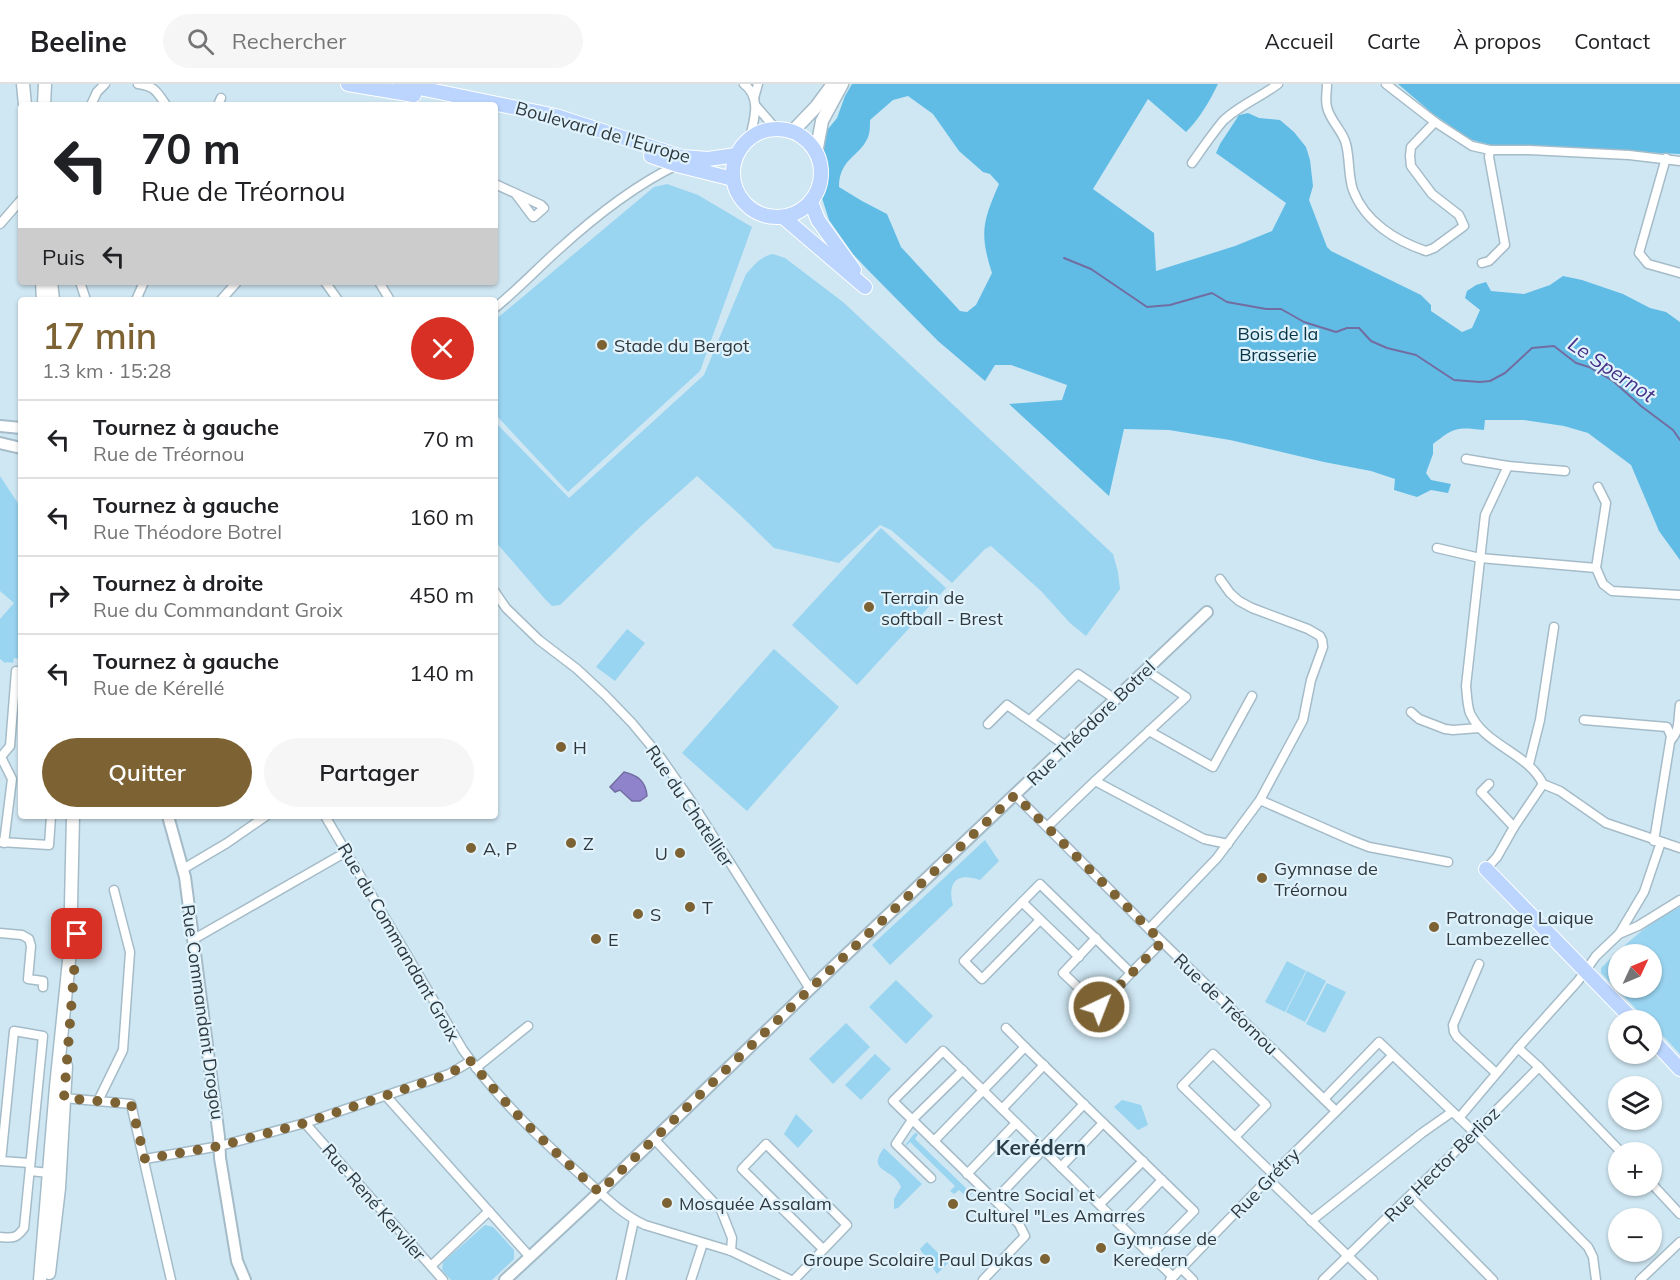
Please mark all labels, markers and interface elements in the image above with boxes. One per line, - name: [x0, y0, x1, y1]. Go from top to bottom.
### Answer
- search box: [163, 14, 583, 68]
- text: Beeline: [30, 24, 127, 59]
- icon: search: [184, 25, 217, 58]
- text: Rechercher: [232, 27, 346, 55]
- text: Accueil: [1264, 28, 1334, 54]
- text: Carte: [1367, 28, 1420, 54]
- text: À propos: [1453, 28, 1541, 54]
- text: Contact: [1574, 28, 1650, 54]
- street label: Boulevard de l'Europe: [513, 96, 693, 168]
- text: 70 m: [141, 122, 241, 175]
- icon: left: [42, 126, 120, 204]
- text: Rue de Tréornou: [141, 174, 346, 208]
- icon: left: [97, 240, 130, 273]
- text: Puis: [42, 243, 85, 271]
- text: 17 min: [42, 313, 157, 358]
- button: close: [411, 317, 474, 380]
- park label: Bois de la Brasserie: [1238, 322, 1318, 366]
- water label: Le Spernot: [1564, 331, 1661, 408]
- place label: Stade du Bergot: [614, 334, 749, 357]
- marker: Stade du Bergot: [595, 338, 609, 352]
- text: 1.3 km · 15:28: [42, 358, 171, 383]
- text: Tournez à gauche: [93, 413, 279, 441]
- icon: left: [42, 423, 75, 456]
- text: 70 m: [423, 425, 474, 453]
- text: Rue de Tréornou: [93, 441, 245, 466]
- text: Tournez à gauche: [93, 491, 279, 519]
- icon: left: [42, 501, 75, 534]
- text: 160 m: [409, 503, 474, 531]
- text: Rue Théodore Botrel: [93, 519, 282, 544]
- text: Tournez à droite: [93, 569, 263, 597]
- icon: right: [42, 579, 75, 612]
- text: 450 m: [409, 581, 474, 609]
- place label: Terrain de softball - Brest: [881, 586, 1003, 630]
- text: Rue du Commandant Groix: [93, 597, 343, 622]
- marker: Terrain de softball - Brest: [862, 600, 876, 614]
- text: Tournez à gauche: [93, 647, 279, 675]
- street label: Rue Théodore Botrel: [1022, 656, 1160, 790]
- icon: left: [42, 657, 75, 690]
- text: 140 m: [409, 659, 474, 687]
- text: Rue de Kérellé: [93, 675, 224, 700]
- place label: H: [573, 736, 587, 759]
- button: Quitter: [42, 738, 252, 807]
- button: Partager: [264, 738, 474, 807]
- marker: H: [554, 740, 568, 754]
- street label: Rue du Chatellier: [641, 741, 740, 872]
- place label: Z: [583, 832, 594, 855]
- marker: Z: [564, 836, 578, 850]
- place label: A, P: [483, 837, 517, 860]
- street label: Rue du Commandant Groix: [333, 839, 465, 1046]
- marker: A, P: [464, 841, 478, 855]
- place label: U: [655, 842, 668, 865]
- marker: U: [673, 846, 687, 860]
- place label: Gymnase de Tréornou: [1274, 857, 1378, 901]
- marker: Gymnase de Tréornou: [1255, 871, 1269, 885]
- place label: T: [702, 896, 713, 919]
- marker: T: [683, 900, 697, 914]
- street label: Rue Commandant Drogou: [177, 903, 229, 1121]
- place label: S: [650, 903, 661, 926]
- place label: Patronage Laique Lambezellec: [1446, 906, 1594, 950]
- marker: S: [631, 907, 645, 921]
- pin: [51, 908, 102, 959]
- icon: arrive: [60, 917, 93, 950]
- marker: Patronage Laique Lambezellec: [1427, 920, 1441, 934]
- place label: E: [608, 928, 619, 951]
- marker: E: [589, 932, 603, 946]
- north arrow: [1608, 944, 1662, 998]
- map controls: [1608, 944, 1662, 1262]
- street label: Rue de Tréornou: [1169, 948, 1283, 1060]
- position arrow: [1067, 975, 1131, 1039]
- button: search: [1608, 1010, 1662, 1064]
- button: layers: [1608, 1076, 1662, 1130]
- street label: Rue Hector Berlioz: [1379, 1101, 1505, 1227]
- district label: Kerédern: [996, 1134, 1086, 1160]
- street label: Rue René Kerviler: [317, 1139, 431, 1265]
- street label: Rue Grétry: [1226, 1142, 1305, 1223]
- button: +: [1608, 1142, 1662, 1196]
- place label: Centre Social et Culturel "Les Amarres: [965, 1183, 1145, 1227]
- place label: Mosquée Assalam: [679, 1192, 832, 1215]
- marker: Mosquée Assalam: [660, 1196, 674, 1210]
- marker: Centre Social et Culturel "Les Amarres: [946, 1197, 960, 1211]
- button: −: [1608, 1208, 1662, 1262]
- place label: Gymnase de Keredern: [1113, 1227, 1217, 1271]
- marker: Gymnase de Keredern: [1094, 1241, 1108, 1255]
- place label: Groupe Scolaire Paul Dukas: [803, 1248, 1033, 1271]
- marker: Groupe Scolaire Paul Dukas: [1038, 1252, 1052, 1266]

